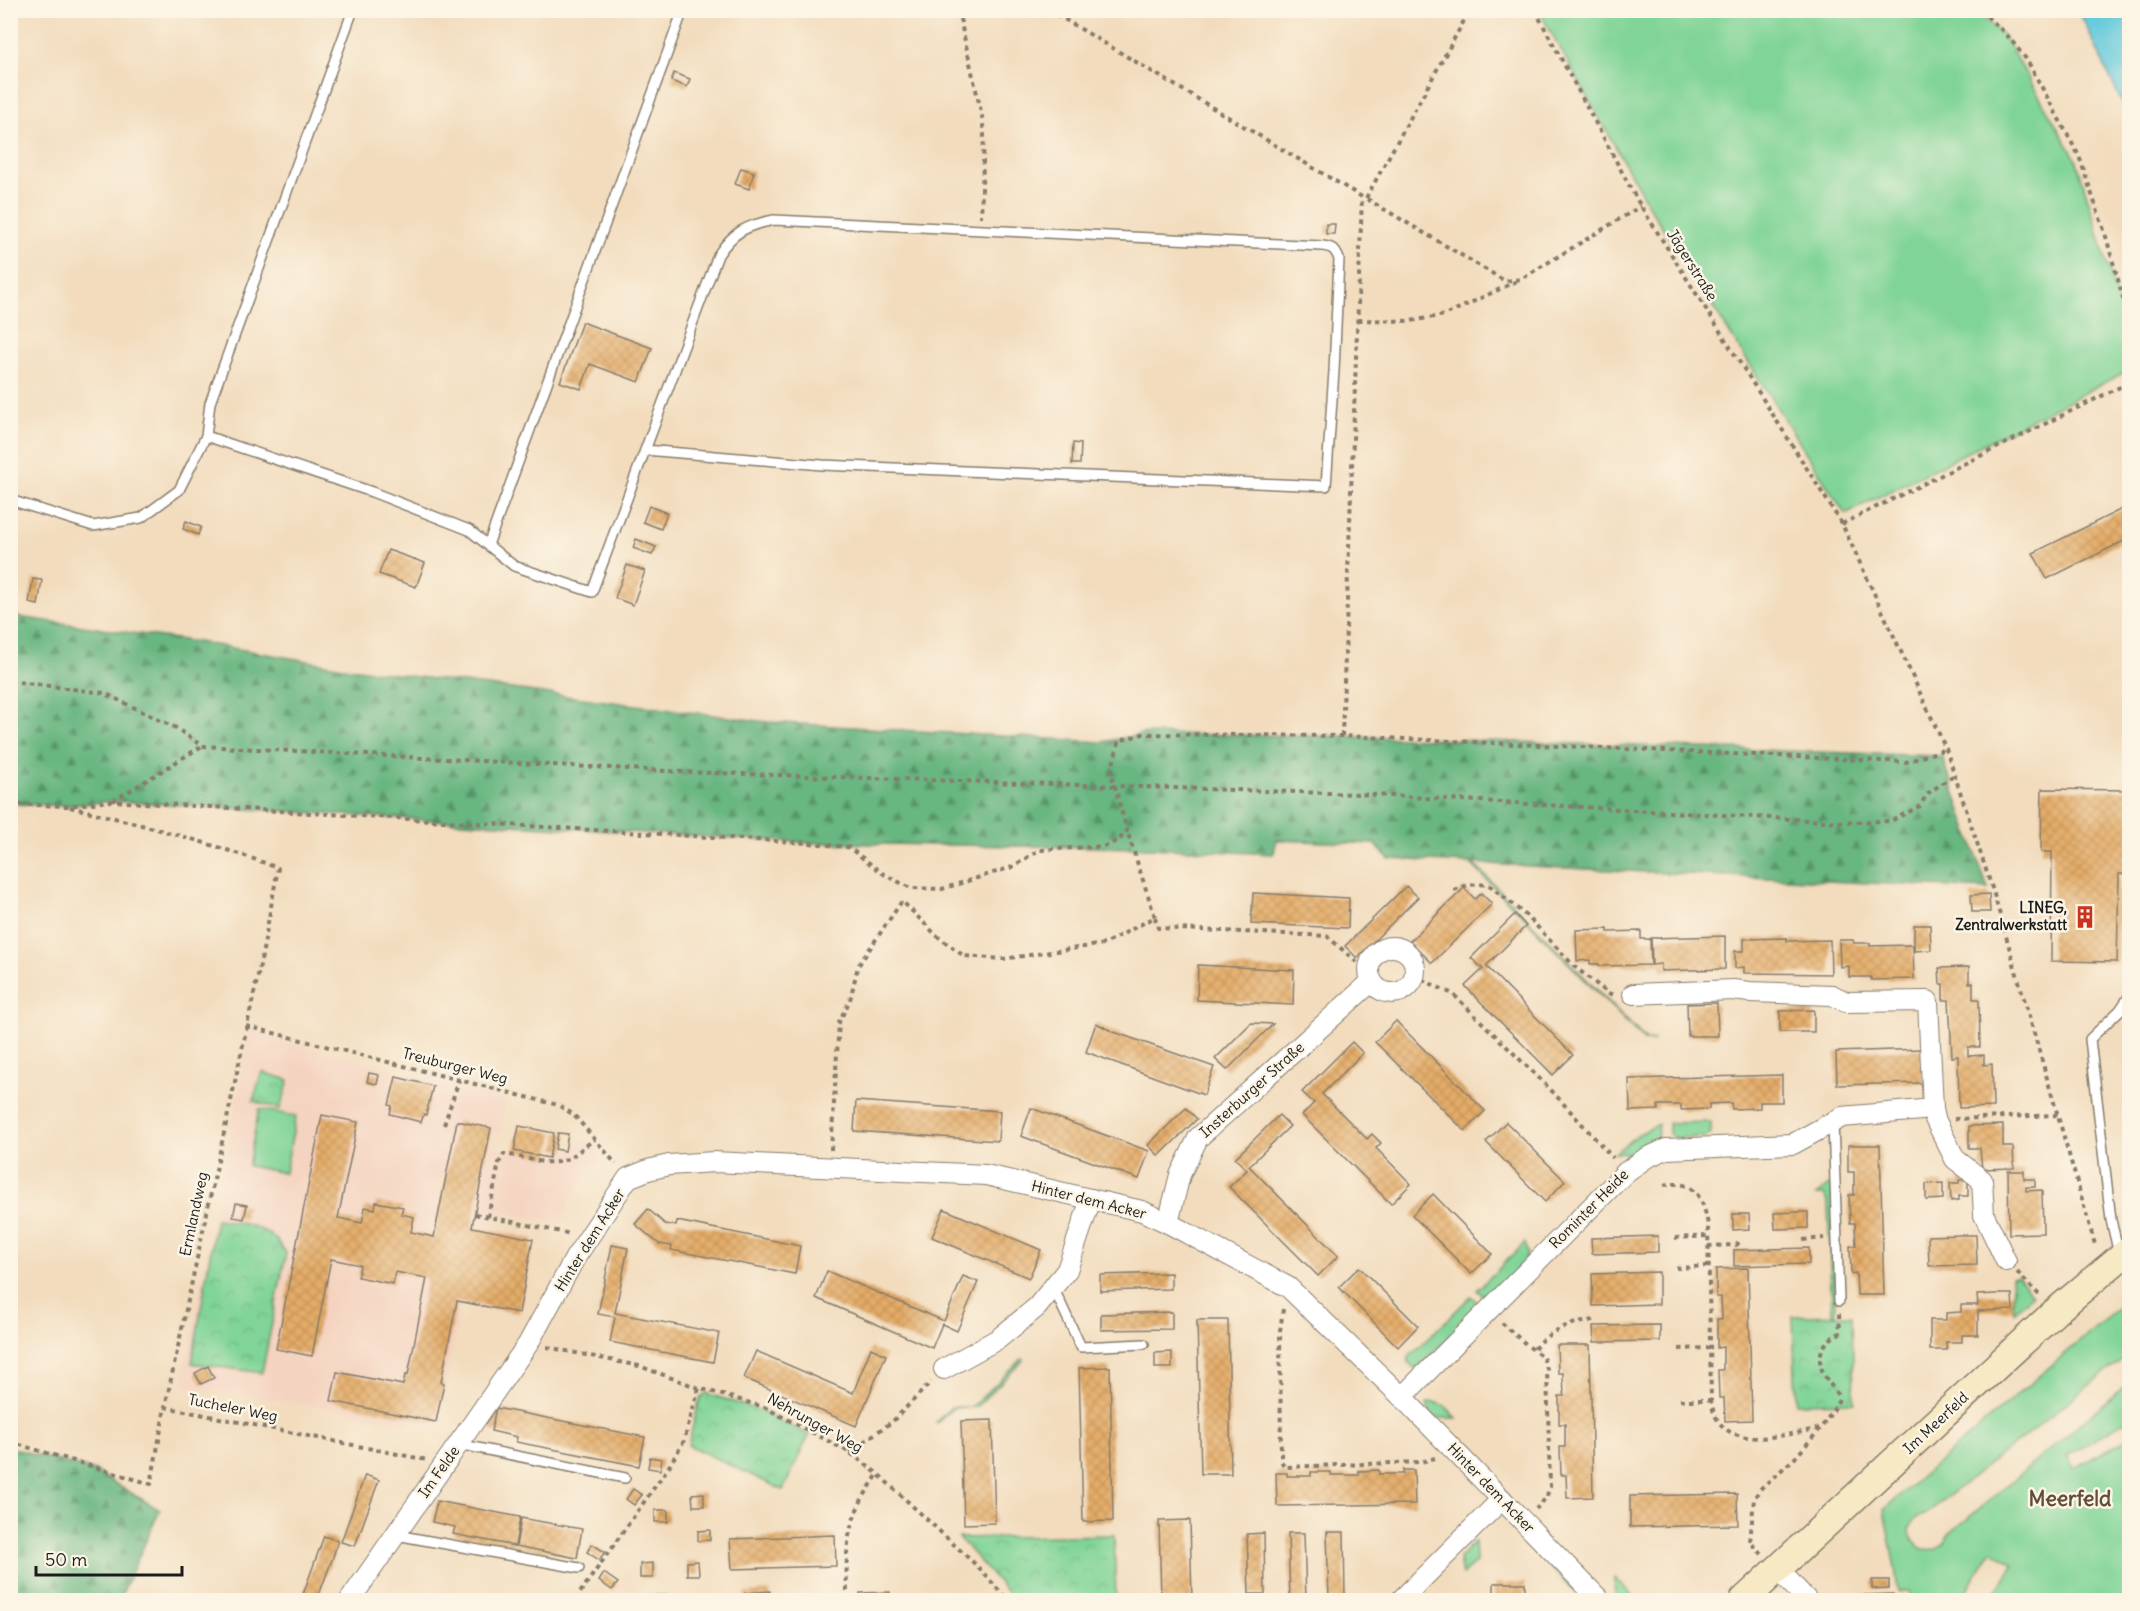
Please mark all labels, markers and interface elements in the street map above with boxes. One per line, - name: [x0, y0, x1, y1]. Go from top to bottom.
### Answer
- street label: Jägerstraße: [1663, 225, 1722, 304]
- place label: LINEG, Zentralwerkstatt: [1955, 898, 2068, 934]
- building icon: LINEG, Zentralwerkstatt: [2072, 904, 2098, 930]
- street label: Insterburger Straße: [1195, 1038, 1308, 1142]
- street label: Treuburger Weg: [400, 1043, 510, 1088]
- street label: Rominter Heide: [1545, 1165, 1632, 1252]
- street label: Ermlandweg: [175, 1170, 212, 1258]
- street label: Hinter dem Acker: [1030, 1176, 1149, 1223]
- street label: Hinter dem Acker: [550, 1185, 629, 1295]
- street label: Im Meerfeld: [1899, 1387, 1972, 1458]
- street label: Nehrunger Weg: [764, 1389, 866, 1457]
- street label: Tucheler Weg: [187, 1390, 279, 1425]
- street label: Hinter dem Acker: [1444, 1439, 1539, 1537]
- street label: Im Felde: [414, 1442, 463, 1501]
- district label: Meerfeld: [2029, 1485, 2112, 1512]
- scale bar: [36, 1539, 182, 1577]
- text: 50 m: [45, 1548, 87, 1571]

